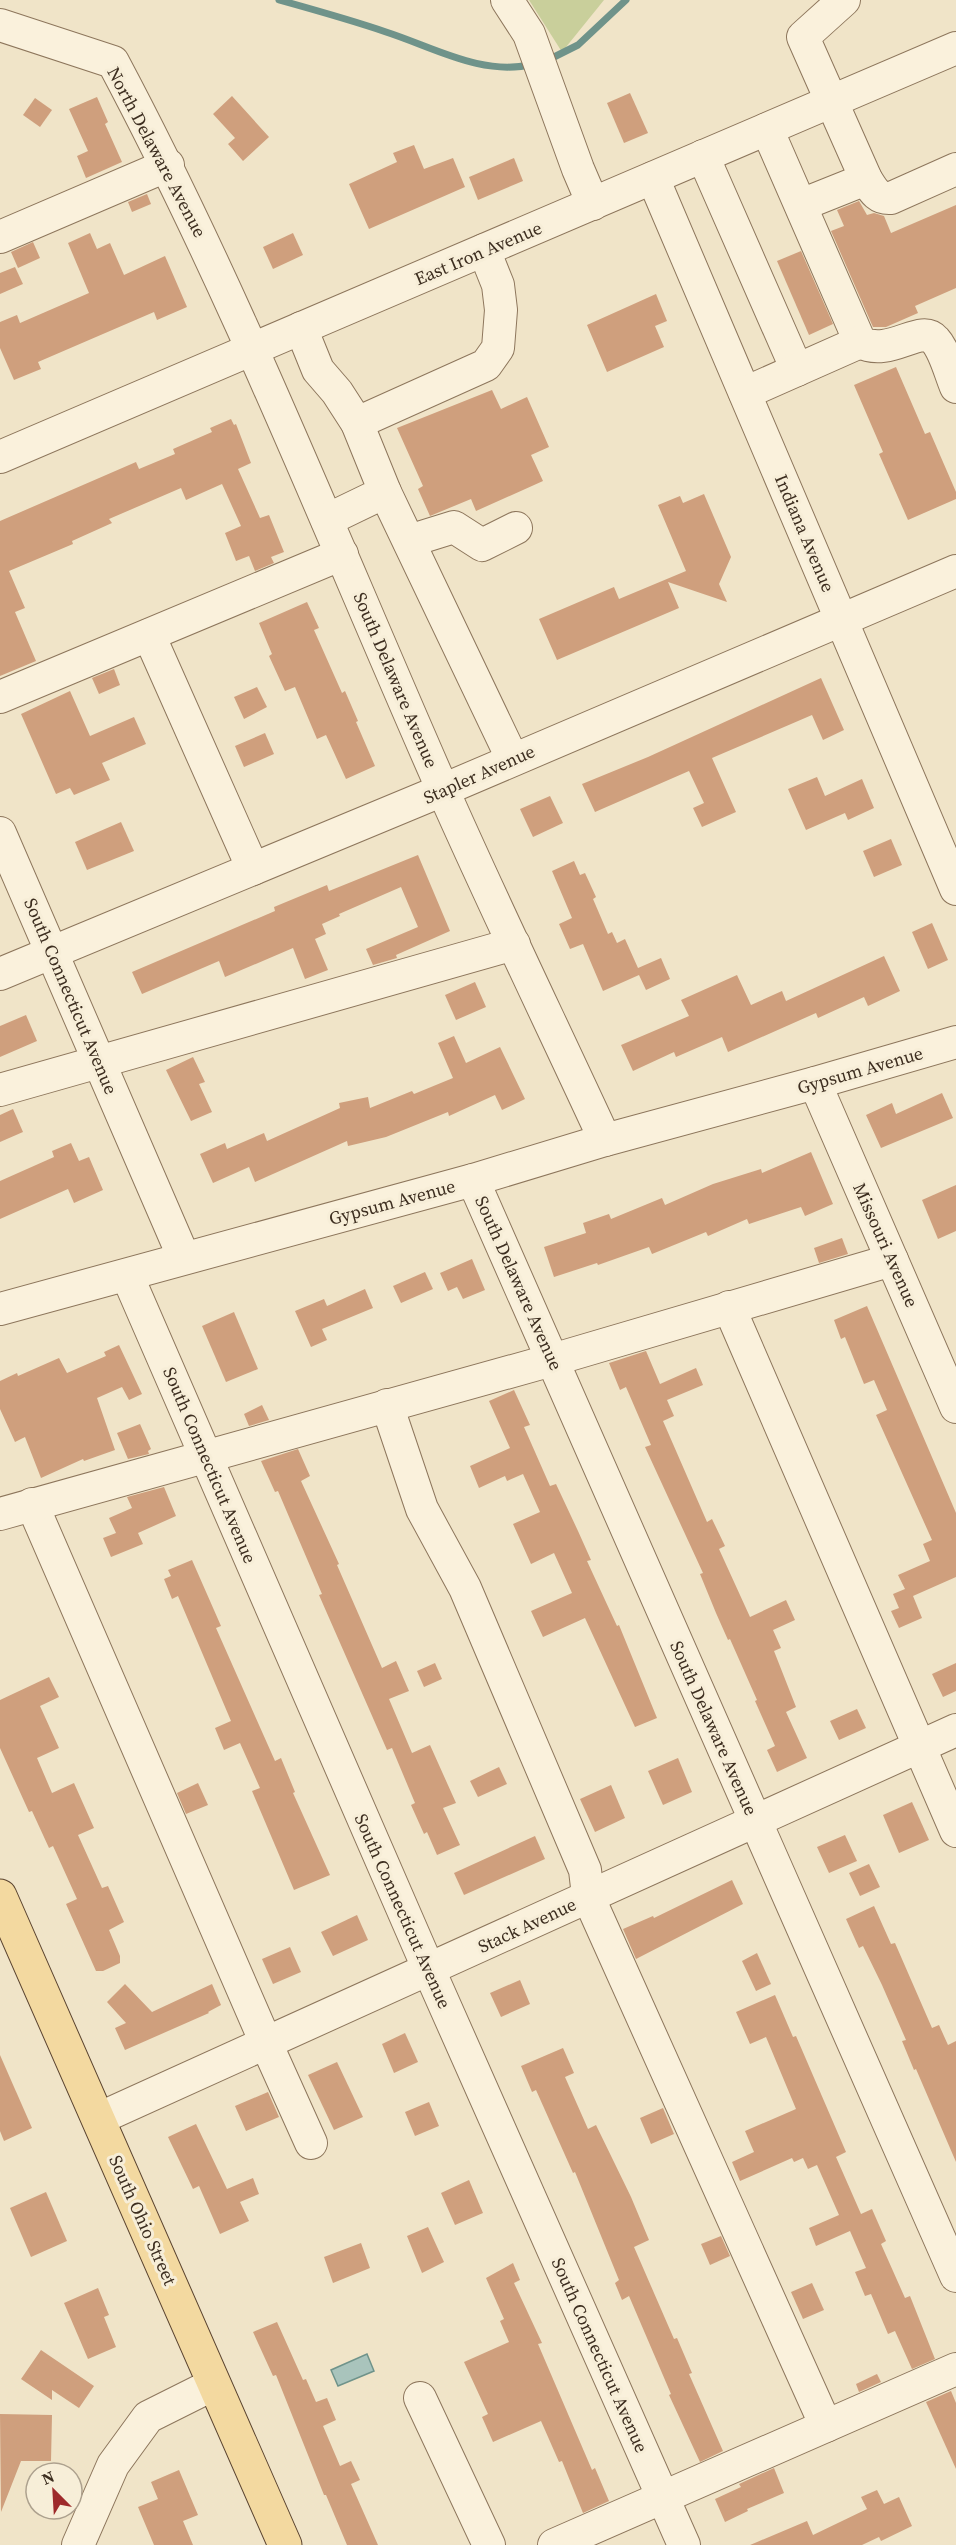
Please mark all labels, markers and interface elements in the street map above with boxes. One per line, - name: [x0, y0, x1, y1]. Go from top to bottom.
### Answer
- street label: North Delaware Avenue: [101, 62, 213, 242]
- street label: East Iron Avenue: [410, 215, 546, 291]
- street label: Indiana Avenue: [769, 470, 841, 596]
- street label: South Delaware Avenue: [348, 588, 444, 772]
- street label: Stapler Avenue: [419, 738, 539, 810]
- street label: South Connecticut Avenue: [18, 894, 124, 1098]
- street label: Gypsum Avenue: [794, 1040, 926, 1100]
- street label: Gypsum Avenue: [326, 1173, 458, 1231]
- street label: Missouri Avenue: [847, 1179, 925, 1311]
- street label: South Delaware Avenue: [469, 1192, 569, 1374]
- street label: South Connecticut Avenue: [157, 1363, 263, 1567]
- street label: South Delaware Avenue: [664, 1637, 764, 1819]
- street label: South Connecticut Avenue: [349, 1810, 457, 2012]
- street label: Stack Avenue: [474, 1891, 580, 1959]
- street label: South Ohio Street: [103, 2151, 183, 2289]
- street label: South Connecticut Avenue: [546, 2254, 654, 2456]
- north arrow: [24, 2461, 84, 2521]
- text: N: [38, 2465, 58, 2490]

